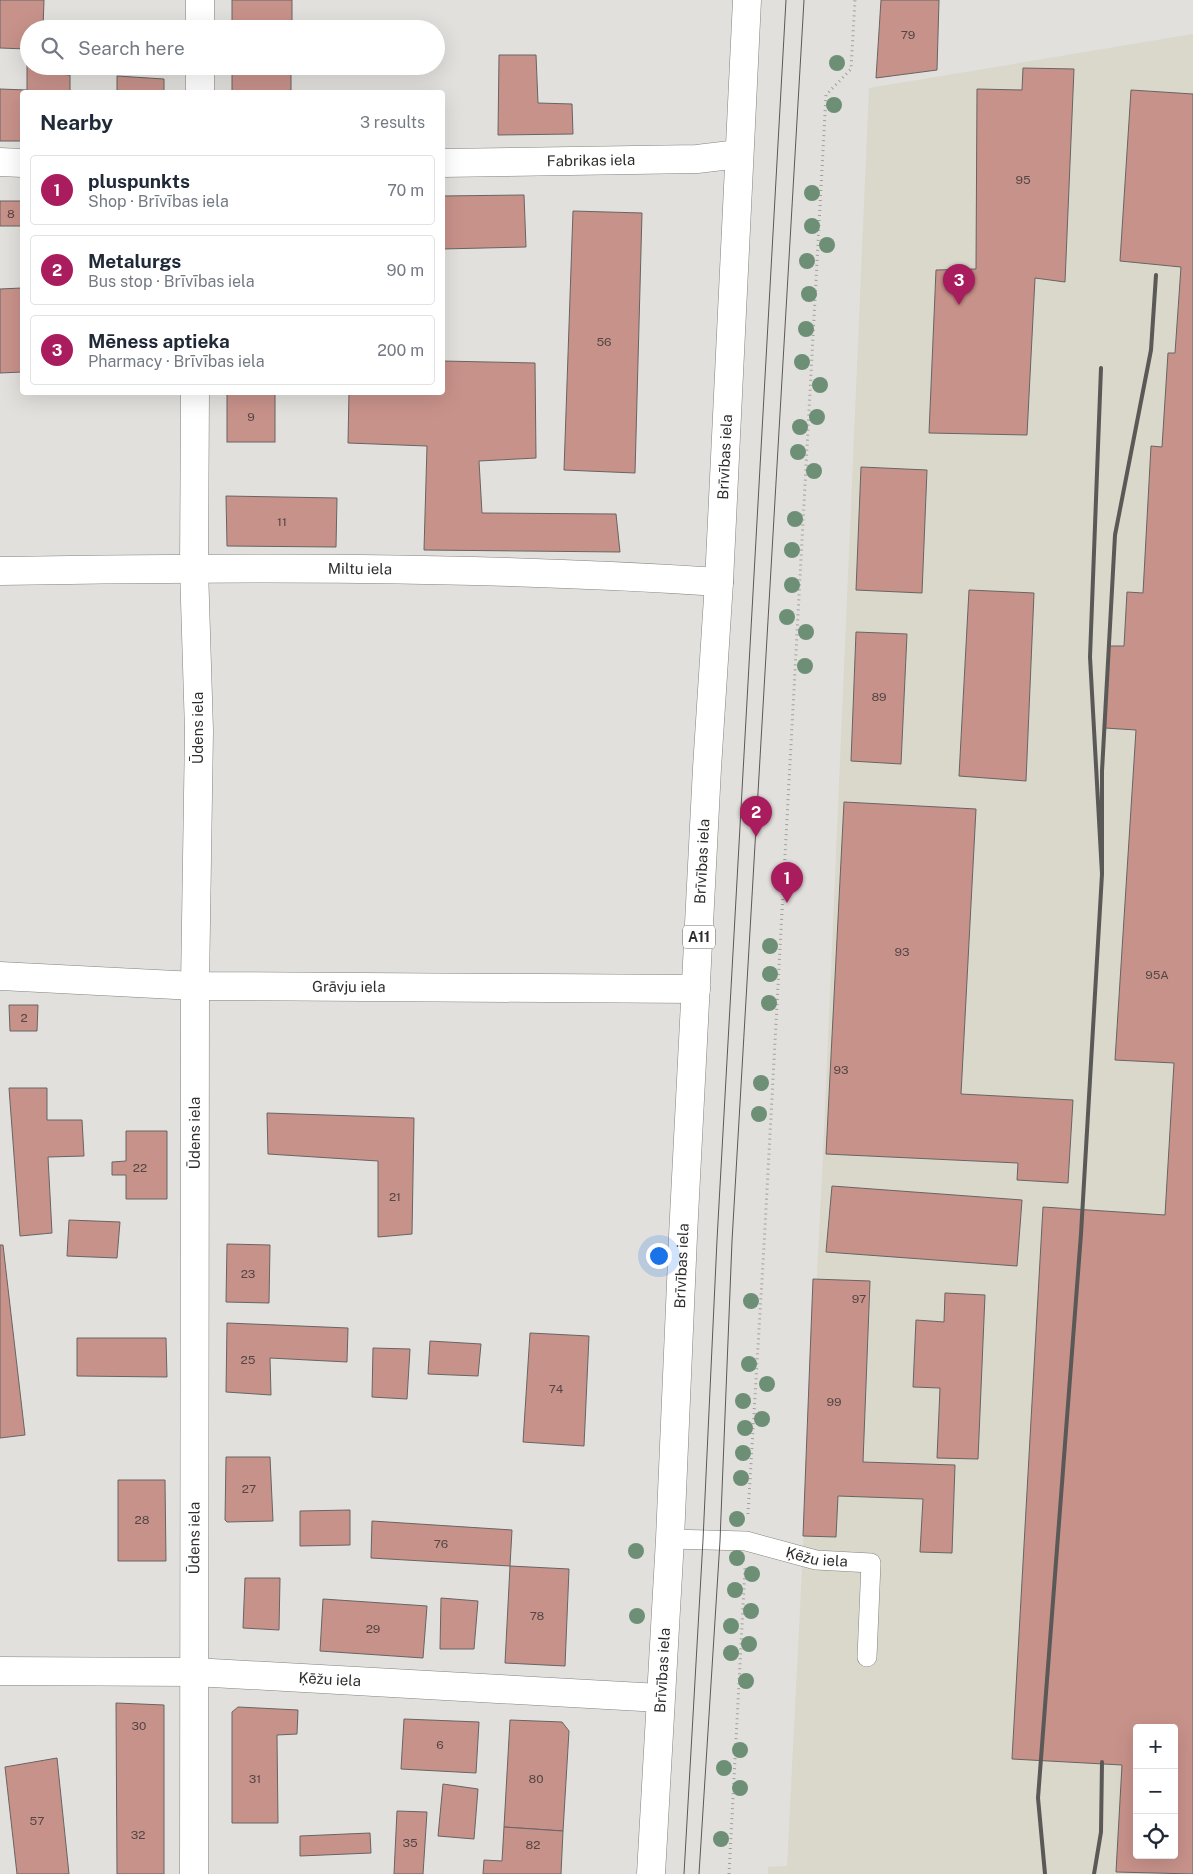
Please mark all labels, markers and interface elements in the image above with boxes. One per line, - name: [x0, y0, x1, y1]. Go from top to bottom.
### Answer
- search box: [20, 20, 445, 75]
- house number: 79: [901, 28, 915, 42]
- icon: search: [38, 34, 66, 62]
- text: Search here: [78, 37, 185, 59]
- text: Nearby: [40, 110, 113, 135]
- text: 3 results: [360, 113, 425, 132]
- street label: Fabrikas iela: [547, 151, 635, 169]
- text: pluspunkts: [88, 170, 190, 192]
- house number: 95: [1015, 173, 1031, 187]
- text: 1: [54, 181, 60, 200]
- text: 70 m: [387, 181, 424, 200]
- text: Shop · Brīvības iela: [88, 192, 229, 211]
- house number: 8: [7, 207, 15, 221]
- text: Metalurgs: [88, 250, 181, 272]
- text: 2: [52, 261, 62, 280]
- text: 90 m: [387, 261, 424, 280]
- pin: 3: [943, 264, 975, 305]
- text: Bus stop · Brīvības iela: [88, 272, 255, 291]
- text: Mēness aptieka: [88, 330, 230, 352]
- house number: 56: [596, 335, 612, 349]
- text: 3: [52, 341, 62, 360]
- text: 200 m: [377, 341, 424, 360]
- text: Pharmacy · Brīvības iela: [88, 352, 265, 371]
- house number: 9: [247, 410, 255, 424]
- street label: Brīvības iela: [714, 414, 735, 500]
- house number: 11: [277, 515, 287, 529]
- street label: Miltu iela: [328, 560, 392, 577]
- house number: 89: [871, 690, 887, 704]
- street label: Ūdens iela: [189, 692, 206, 764]
- pin: 2: [740, 796, 772, 837]
- street label: Brīvības iela: [691, 818, 712, 904]
- pin: 1: [771, 862, 803, 903]
- road number: A11: [683, 926, 715, 949]
- house number: 93: [895, 945, 909, 959]
- house number: 95A: [1145, 968, 1169, 982]
- street label: Grāvju iela: [312, 978, 386, 995]
- house number: 2: [20, 1011, 28, 1025]
- house number: 93: [834, 1063, 848, 1077]
- street label: Ūdens iela: [186, 1097, 203, 1169]
- house number: 22: [133, 1161, 147, 1175]
- house number: 21: [389, 1190, 401, 1204]
- street label: Brīvības iela: [671, 1223, 692, 1309]
- your location: [646, 1243, 672, 1269]
- house number: 23: [241, 1267, 255, 1281]
- house number: 97: [852, 1292, 866, 1306]
- house number: 25: [241, 1353, 256, 1367]
- house number: 74: [549, 1382, 564, 1396]
- house number: 99: [827, 1395, 841, 1409]
- house number: 27: [242, 1482, 256, 1496]
- street label: Ūdens iela: [185, 1502, 202, 1574]
- house number: 28: [135, 1513, 150, 1527]
- house number: 76: [434, 1537, 448, 1551]
- street label: Ķēžu iela: [784, 1543, 848, 1570]
- house number: 78: [530, 1609, 545, 1623]
- house number: 29: [366, 1622, 380, 1636]
- street label: Brīvības iela: [651, 1627, 673, 1713]
- street label: Ķēžu iela: [298, 1669, 362, 1689]
- house number: 30: [132, 1719, 146, 1733]
- map controls: [1133, 1724, 1178, 1859]
- button: +: [1133, 1724, 1178, 1769]
- house number: 6: [436, 1738, 444, 1752]
- button: −: [1133, 1769, 1178, 1814]
- house number: 31: [249, 1772, 261, 1786]
- house number: 80: [528, 1772, 544, 1786]
- house number: 57: [30, 1814, 44, 1828]
- button: locate: [1133, 1814, 1178, 1859]
- house number: 32: [131, 1828, 145, 1842]
- house number: 35: [402, 1836, 418, 1850]
- house number: 82: [526, 1838, 540, 1852]

